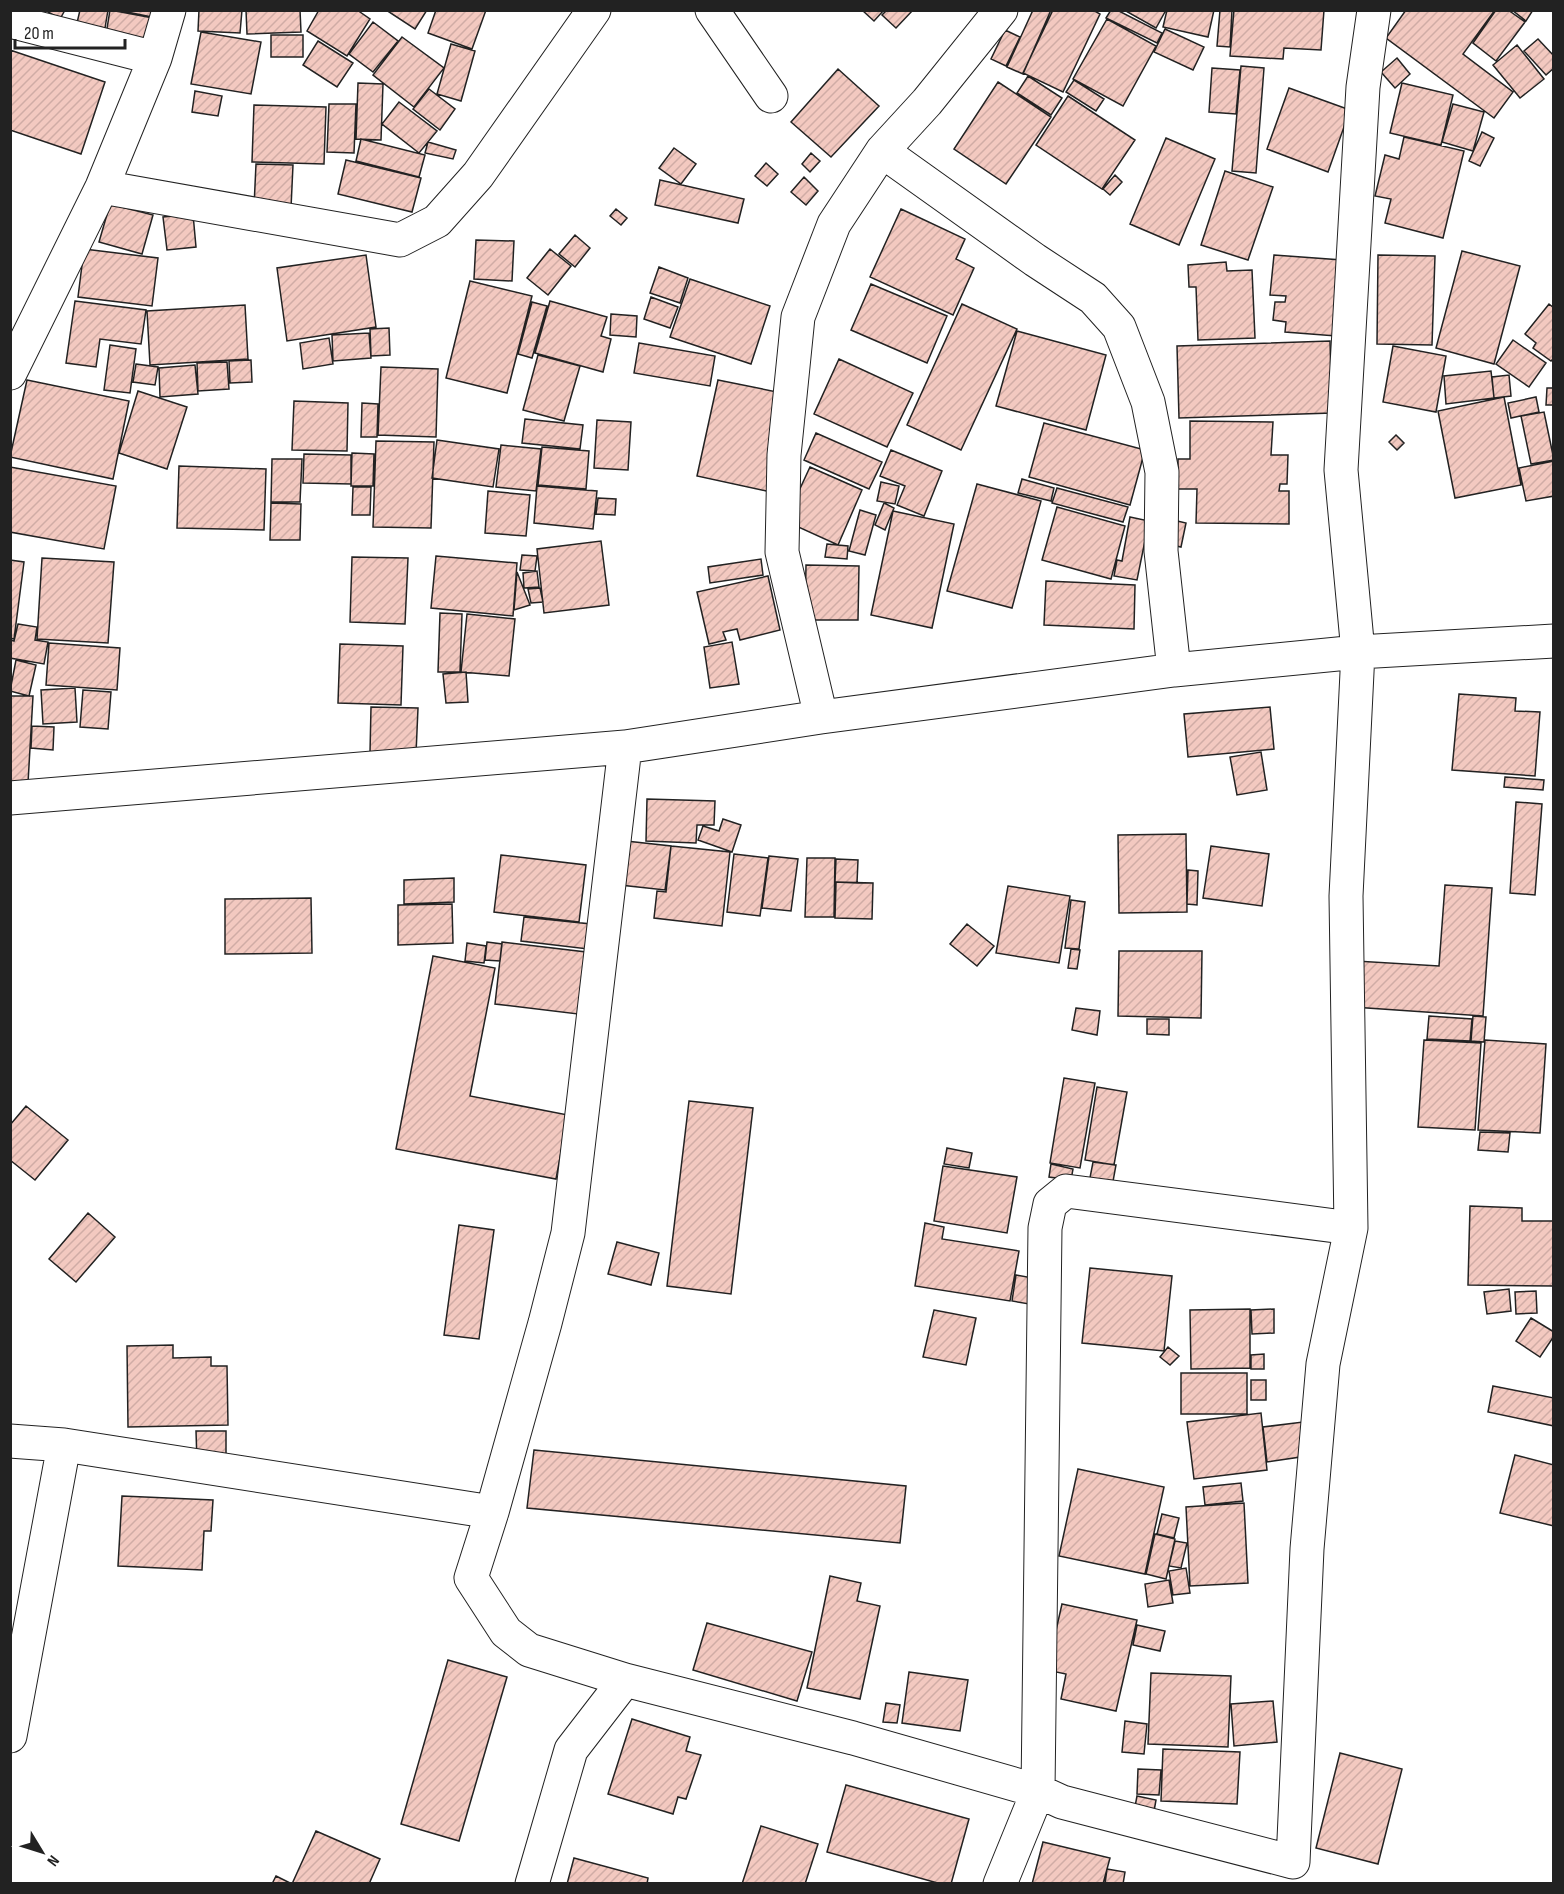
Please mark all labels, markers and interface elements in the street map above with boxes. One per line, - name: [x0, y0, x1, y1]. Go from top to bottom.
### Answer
- scale bar: [15, 12, 124, 50]
- text: 20 m: [24, 23, 54, 44]
- north arrow: [12, 1822, 72, 1882]
- text: N: [43, 1851, 63, 1870]

